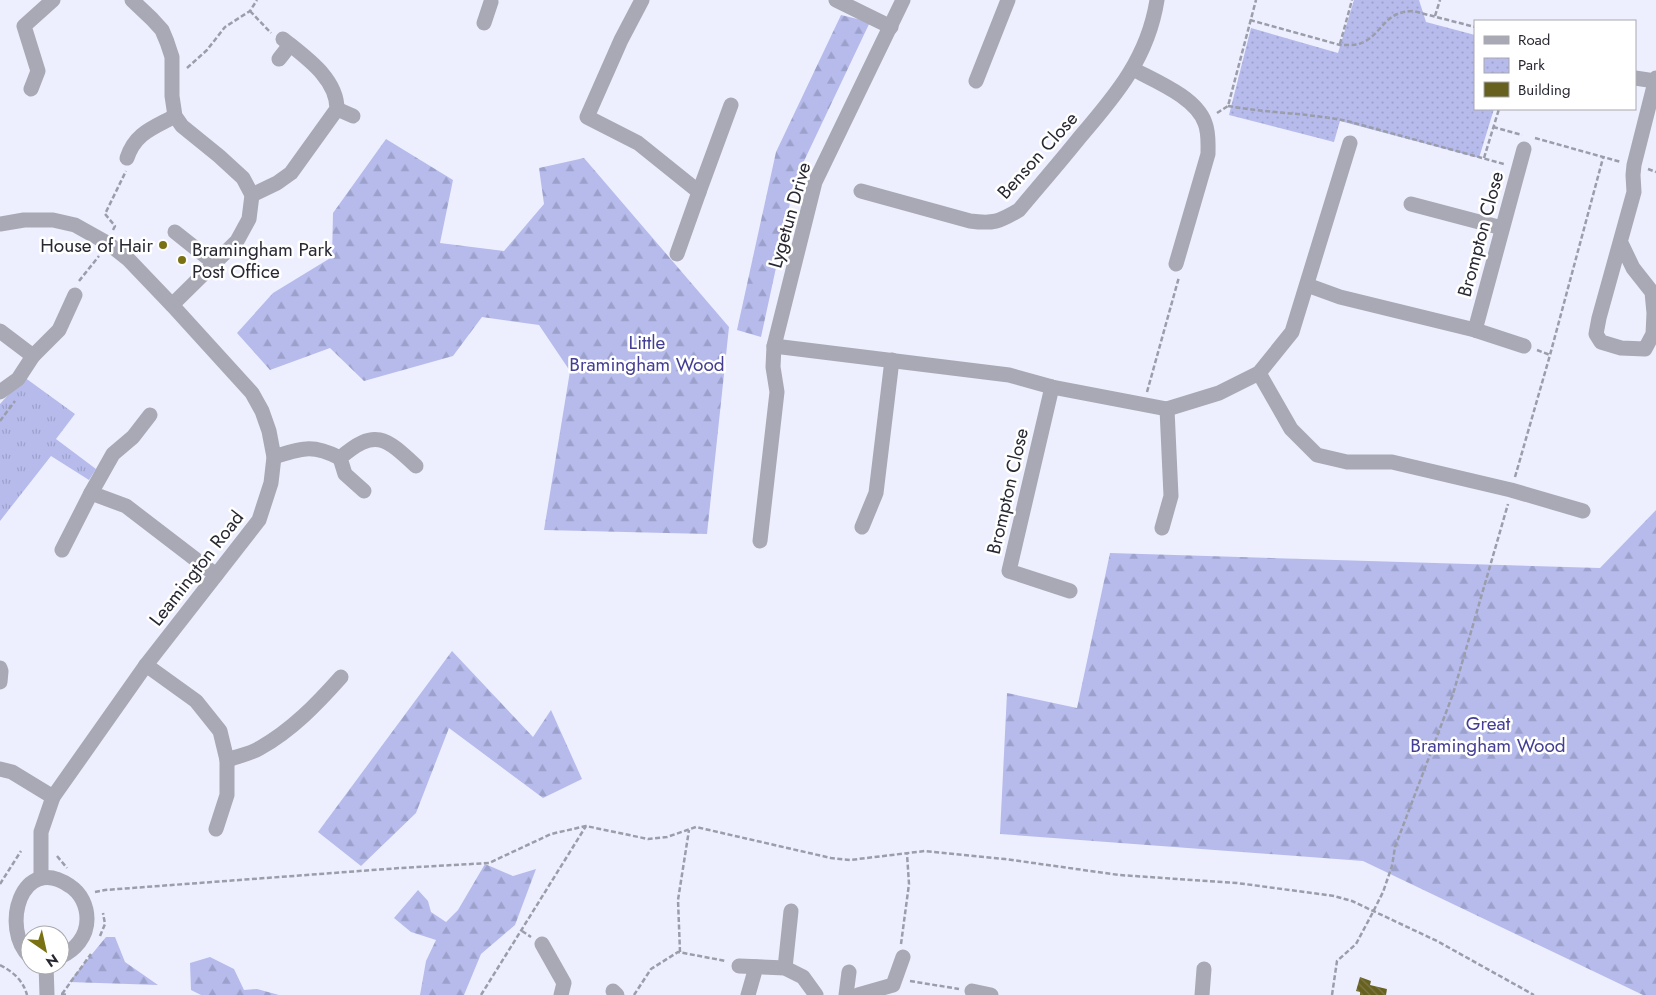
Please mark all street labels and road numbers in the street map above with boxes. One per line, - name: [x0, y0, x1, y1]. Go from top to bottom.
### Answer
- street label: Benson Close: [991, 106, 1084, 205]
- street label: Lygetun Drive: [762, 159, 818, 271]
- street label: Brompton Close: [1451, 168, 1510, 300]
- street label: Brompton Close: [980, 425, 1035, 557]
- street label: Leamington Road: [143, 505, 250, 632]

